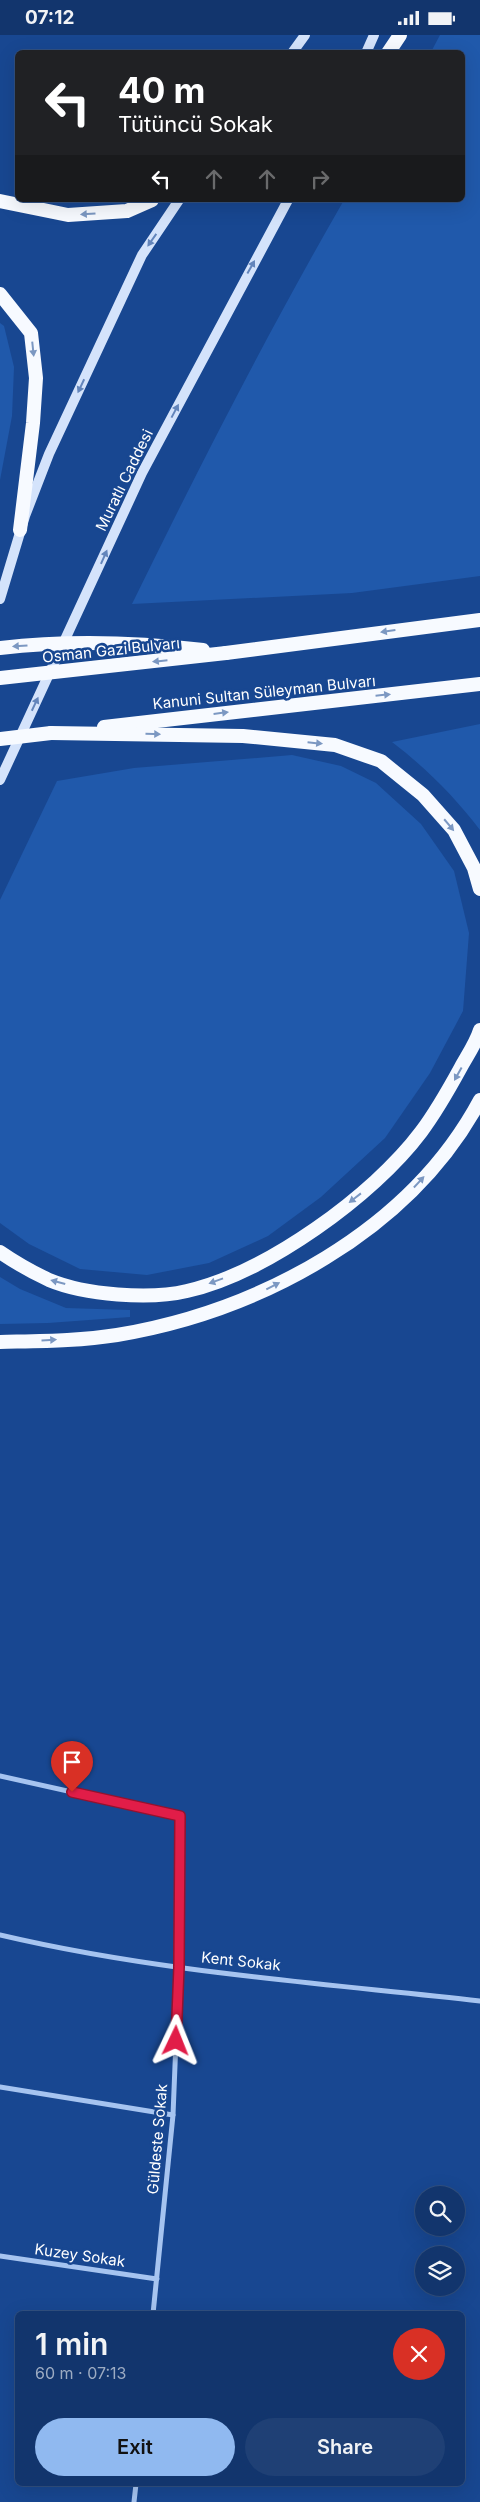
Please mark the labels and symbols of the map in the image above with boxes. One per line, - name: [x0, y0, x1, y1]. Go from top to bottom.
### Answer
- one-way arrow: [80, 210, 96, 218]
- one-way arrow: [147, 233, 157, 247]
- one-way arrow: [247, 261, 256, 274]
- one-way arrow: [29, 341, 37, 357]
- one-way arrow: [76, 379, 84, 393]
- one-way arrow: [171, 403, 179, 418]
- street label: Muratlı Caddesi: [91, 426, 157, 534]
- one-way arrow: [100, 550, 108, 564]
- one-way arrow: [380, 627, 396, 635]
- street label: Osman Gazi Bulvarı: [41, 633, 181, 667]
- one-way arrow: [12, 642, 28, 650]
- one-way arrow: [152, 657, 168, 665]
- street label: Kanuni Sultan Süleyman Bulvarı: [152, 671, 376, 713]
- one-way arrow: [375, 691, 391, 699]
- one-way arrow: [32, 697, 40, 711]
- one-way arrow: [214, 709, 230, 717]
- one-way arrow: [145, 731, 161, 739]
- one-way arrow: [307, 739, 323, 747]
- one-way arrow: [443, 818, 454, 831]
- one-way arrow: [453, 1067, 462, 1080]
- one-way arrow: [413, 1176, 425, 1188]
- one-way arrow: [349, 1193, 362, 1204]
- one-way arrow: [50, 1278, 65, 1286]
- one-way arrow: [209, 1278, 224, 1285]
- one-way arrow: [266, 1282, 280, 1290]
- one-way arrow: [41, 1336, 57, 1344]
- pin: [51, 1741, 93, 1792]
- street label: Kent Sokak: [200, 1947, 282, 1975]
- position arrow: [149, 2014, 201, 2066]
- street label: Güldeste Sokak: [143, 2082, 171, 2195]
- street label: Kuzey Sokak: [34, 2239, 127, 2271]

